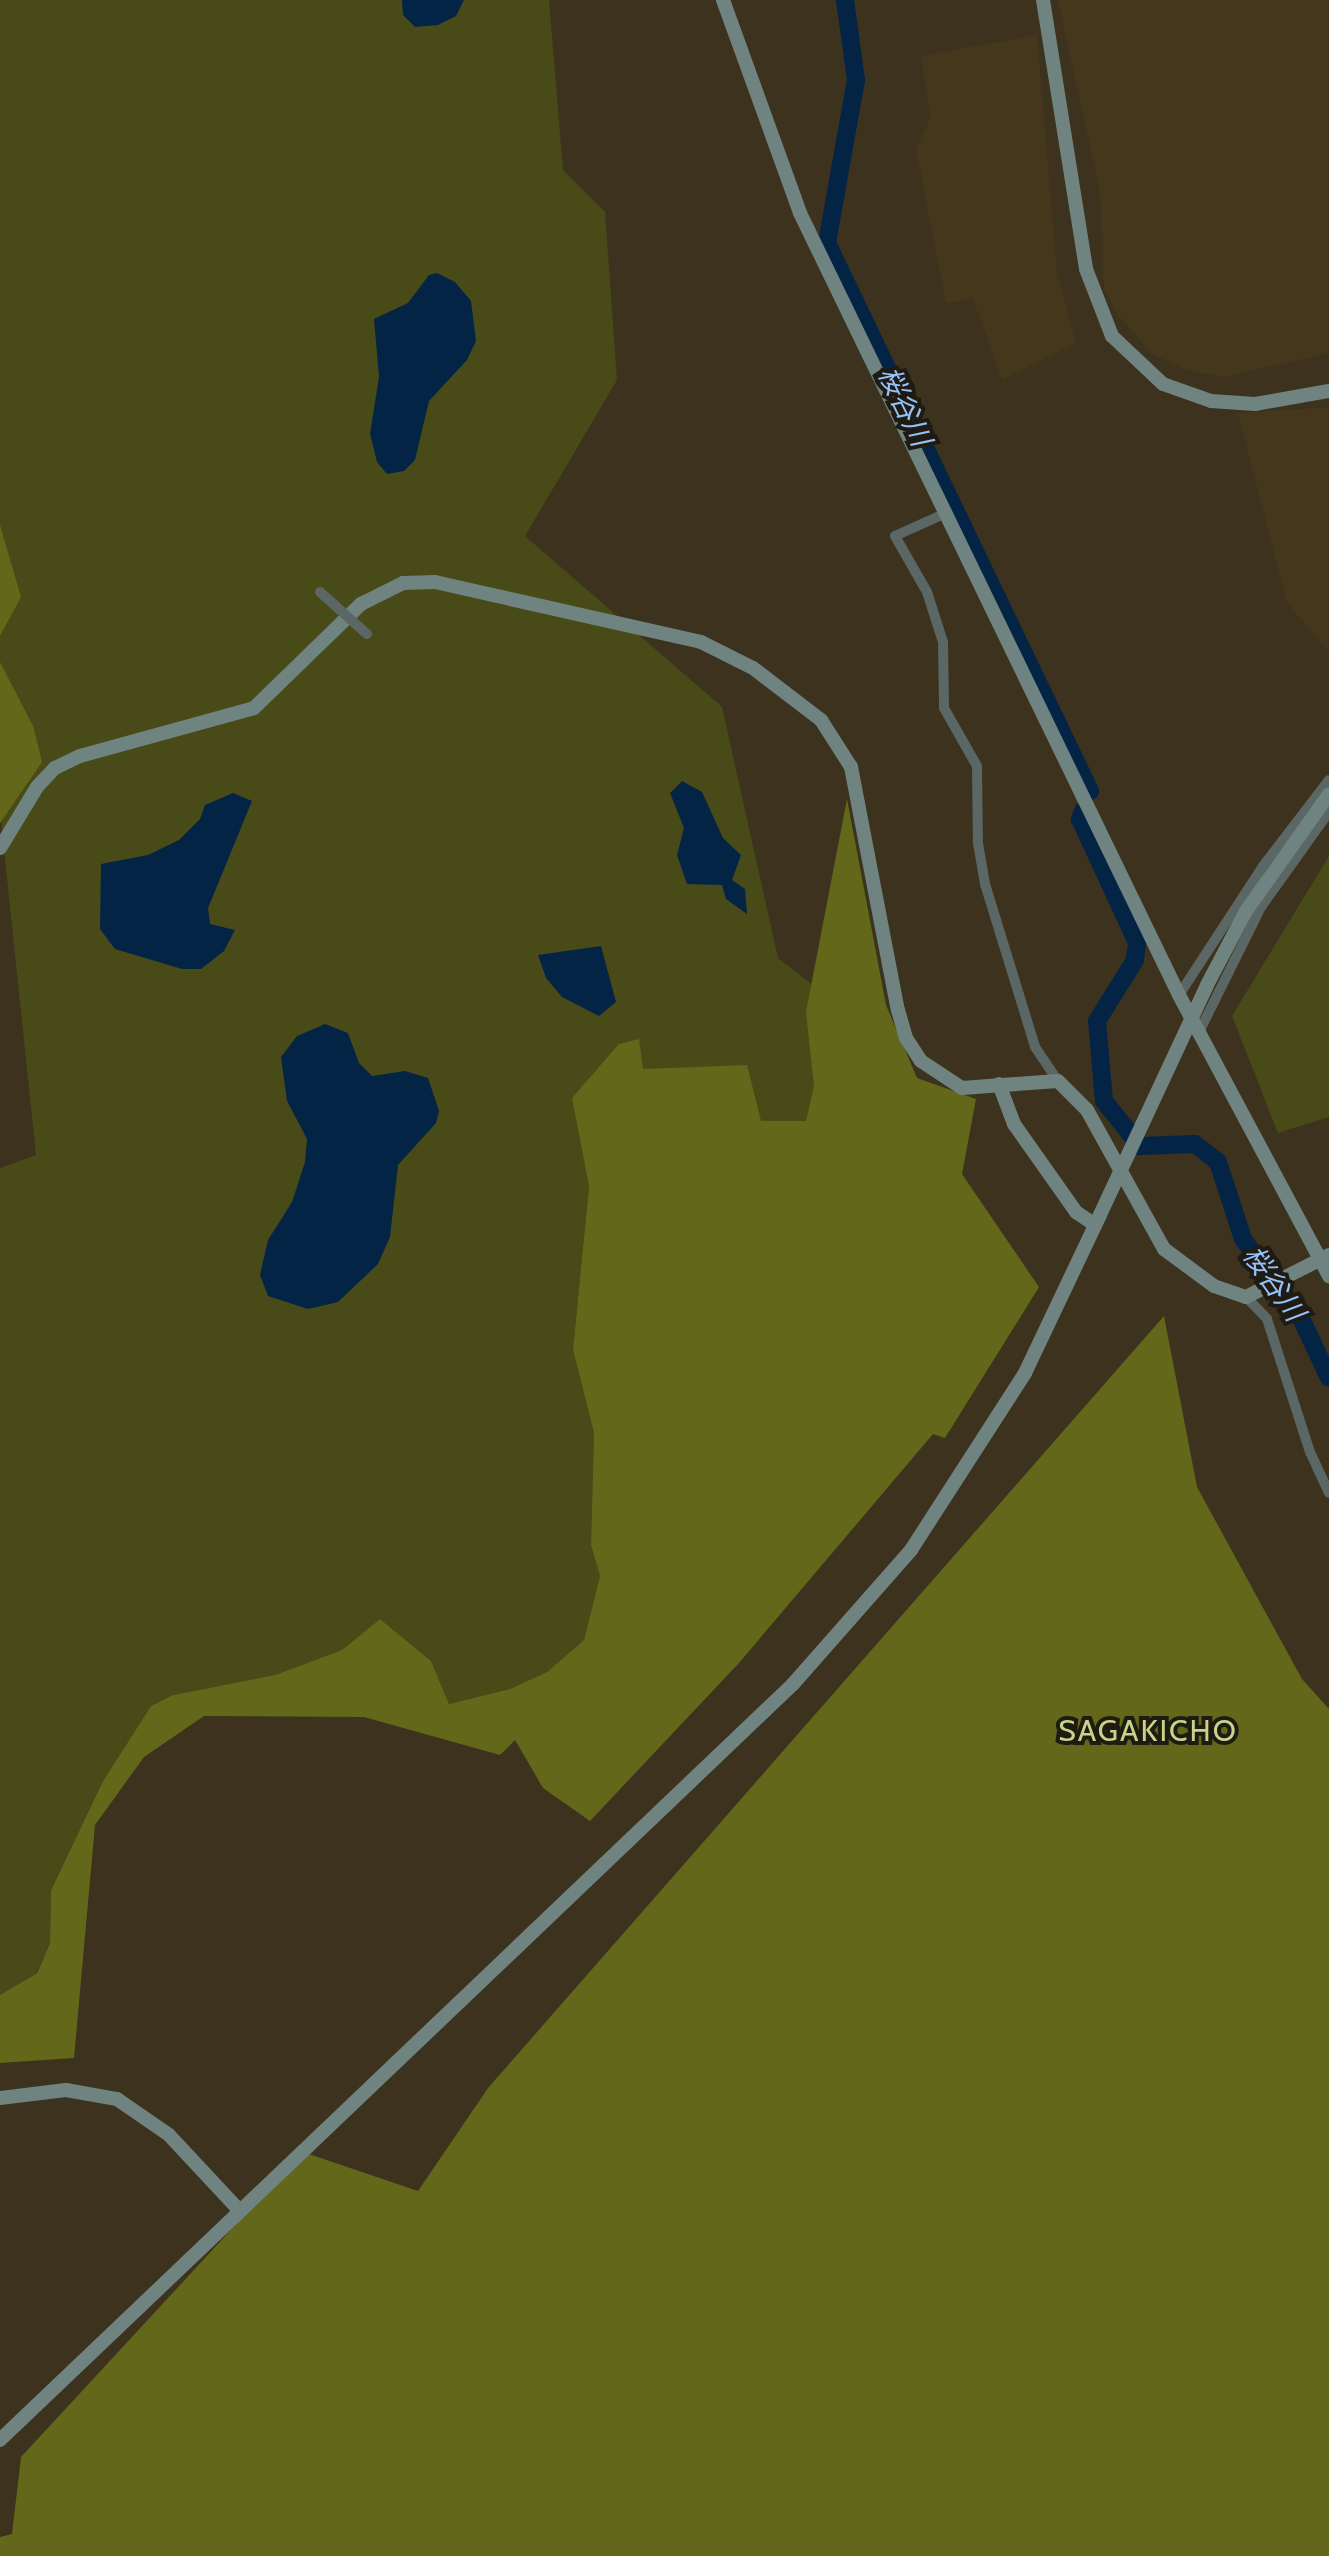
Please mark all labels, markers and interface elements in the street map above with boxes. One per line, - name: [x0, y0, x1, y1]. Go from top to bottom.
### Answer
- water label: 桜谷川: [871, 361, 939, 451]
- water label: 桜谷川: [1236, 1239, 1312, 1327]
- district label: SAGAKICHO: [1058, 1713, 1238, 1749]

